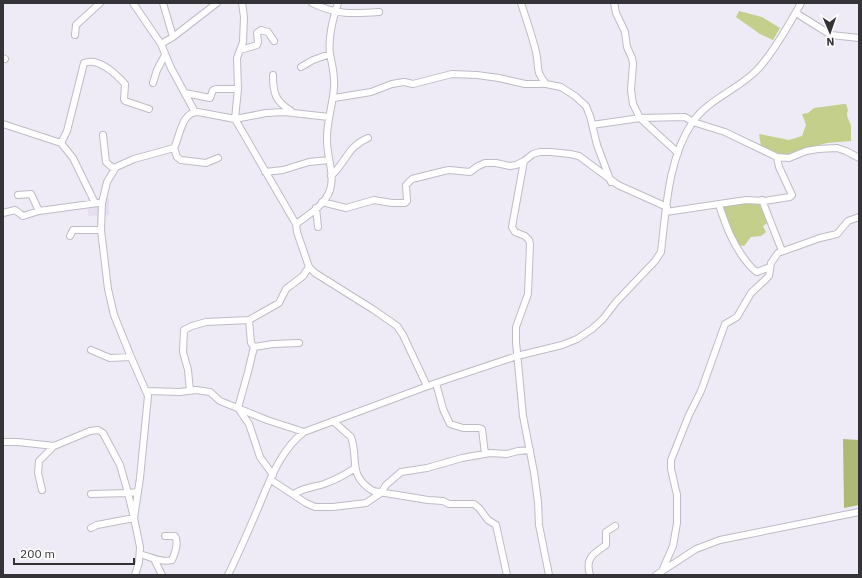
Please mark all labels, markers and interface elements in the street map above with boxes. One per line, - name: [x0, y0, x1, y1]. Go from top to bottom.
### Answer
- north arrow: [810, 12, 850, 52]
- text: N: [826, 35, 835, 49]
- scale bar: [14, 540, 134, 566]
- text: 200 m: [20, 546, 55, 561]

